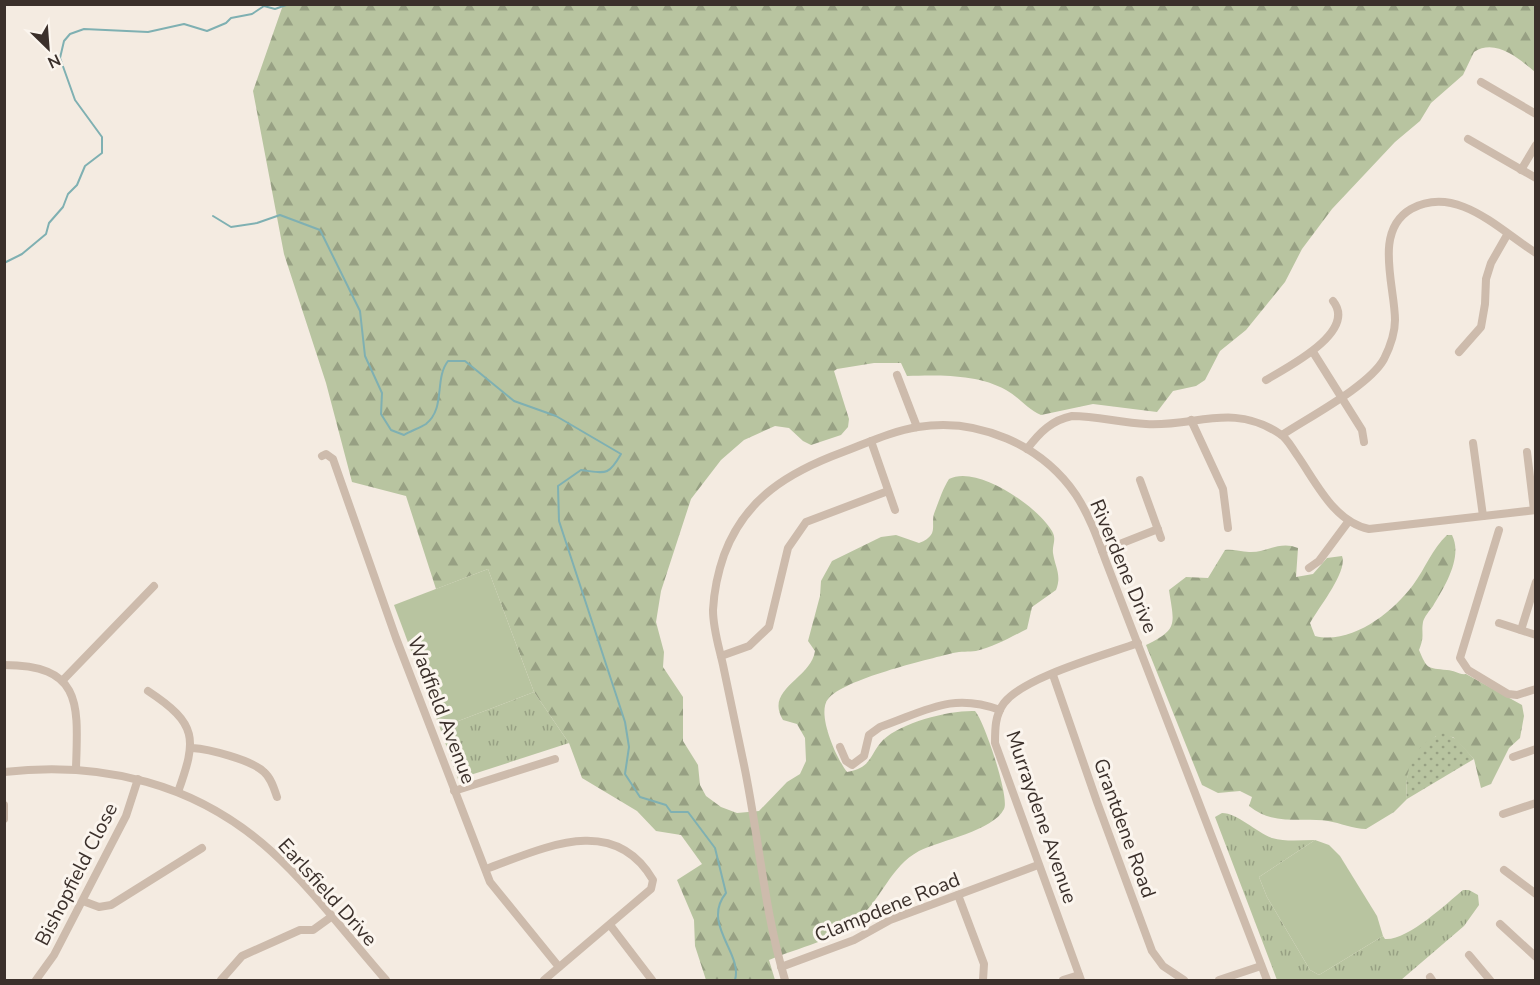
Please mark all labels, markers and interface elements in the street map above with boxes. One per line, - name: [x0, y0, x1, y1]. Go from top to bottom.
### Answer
- north arrow: [18, 18, 78, 78]
- text: N: [44, 48, 64, 73]
- street label: Riverdene Drive: [1083, 495, 1164, 637]
- street label: Wadfield Avenue: [401, 633, 482, 788]
- street label: Murraydene Avenue: [999, 727, 1084, 907]
- street label: Grantdene Road: [1087, 755, 1162, 902]
- street label: Bishopfield Close: [29, 798, 124, 950]
- street label: Earlsfield Drive: [272, 833, 383, 952]
- street label: Clampdene Road: [810, 866, 964, 949]

